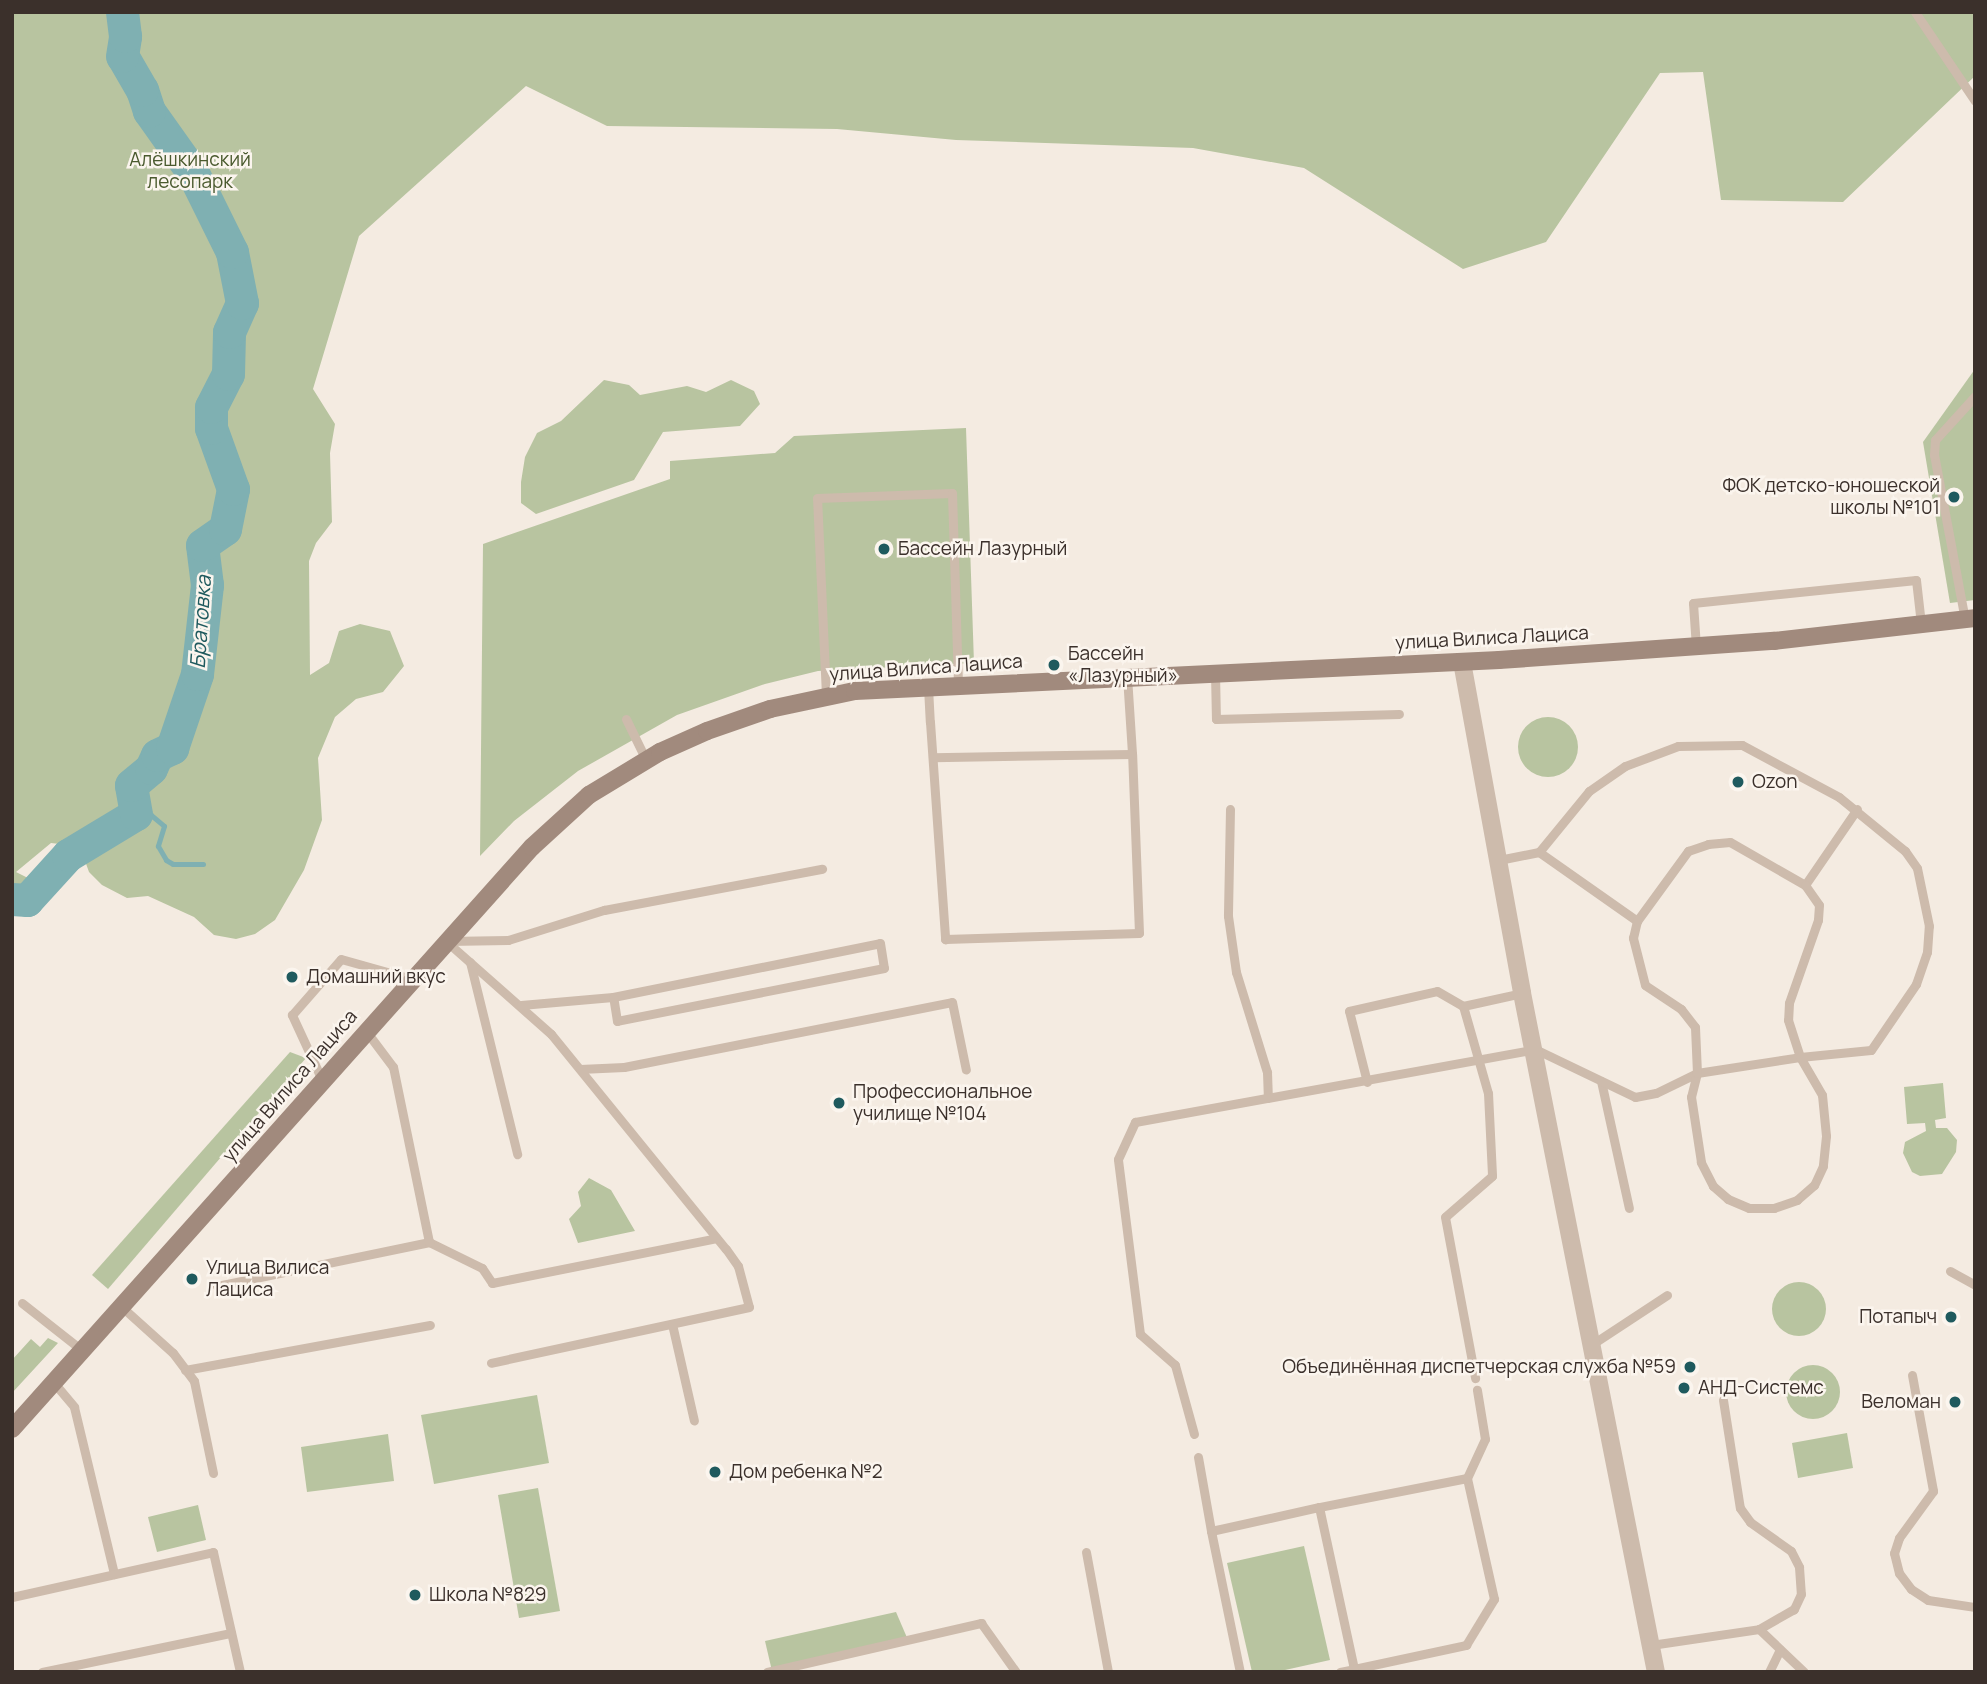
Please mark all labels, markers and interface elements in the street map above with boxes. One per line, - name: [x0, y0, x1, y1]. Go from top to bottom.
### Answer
- park label: Алёшкинский лесопарк: [129, 149, 251, 193]
- place label: ФОК детско-юношеской школы №101: [1722, 475, 1940, 519]
- marker: ФОК детско-юношеской школы №101: [1946, 489, 1962, 505]
- place label: Бассейн Лазурный: [898, 538, 1067, 560]
- marker: Бассейн Лазурный: [876, 541, 892, 557]
- water label: Братовка: [184, 575, 216, 669]
- street label: улица Вилиса Лациса: [1395, 622, 1589, 654]
- place label: Бассейн «Лазурный»: [1068, 643, 1178, 687]
- street label: улица Вилиса Лациса: [828, 650, 1024, 686]
- marker: Бассейн «Лазурный»: [1046, 657, 1062, 673]
- place label: Ozon: [1752, 771, 1798, 793]
- marker: Ozon: [1730, 774, 1746, 790]
- place label: Домашний вкус: [306, 966, 446, 988]
- marker: Домашний вкус: [284, 969, 300, 985]
- street label: улица Вилиса Лациса: [218, 1005, 362, 1167]
- place label: Профессиональное училище №104: [853, 1081, 1032, 1125]
- marker: Профессиональное училище №104: [831, 1095, 847, 1111]
- place label: Улица Вилиса Лациса: [206, 1257, 329, 1301]
- marker: Улица Вилиса Лациса: [184, 1271, 200, 1287]
- place label: Потапыч: [1859, 1306, 1937, 1328]
- marker: Потапыч: [1943, 1309, 1959, 1325]
- place label: Объединённая диспетчерская служба №59: [1282, 1356, 1676, 1378]
- marker: Объединённая диспетчерская служба №59: [1682, 1359, 1698, 1375]
- place label: АНД-Системс: [1698, 1377, 1824, 1399]
- marker: АНД-Системс: [1676, 1380, 1692, 1396]
- place label: Веломан: [1861, 1391, 1941, 1413]
- marker: Веломан: [1947, 1394, 1963, 1410]
- place label: Дом ребенка №2: [729, 1461, 883, 1483]
- marker: Дом ребенка №2: [707, 1464, 723, 1480]
- place label: Школа №829: [429, 1584, 547, 1606]
- marker: Школа №829: [407, 1587, 423, 1603]

